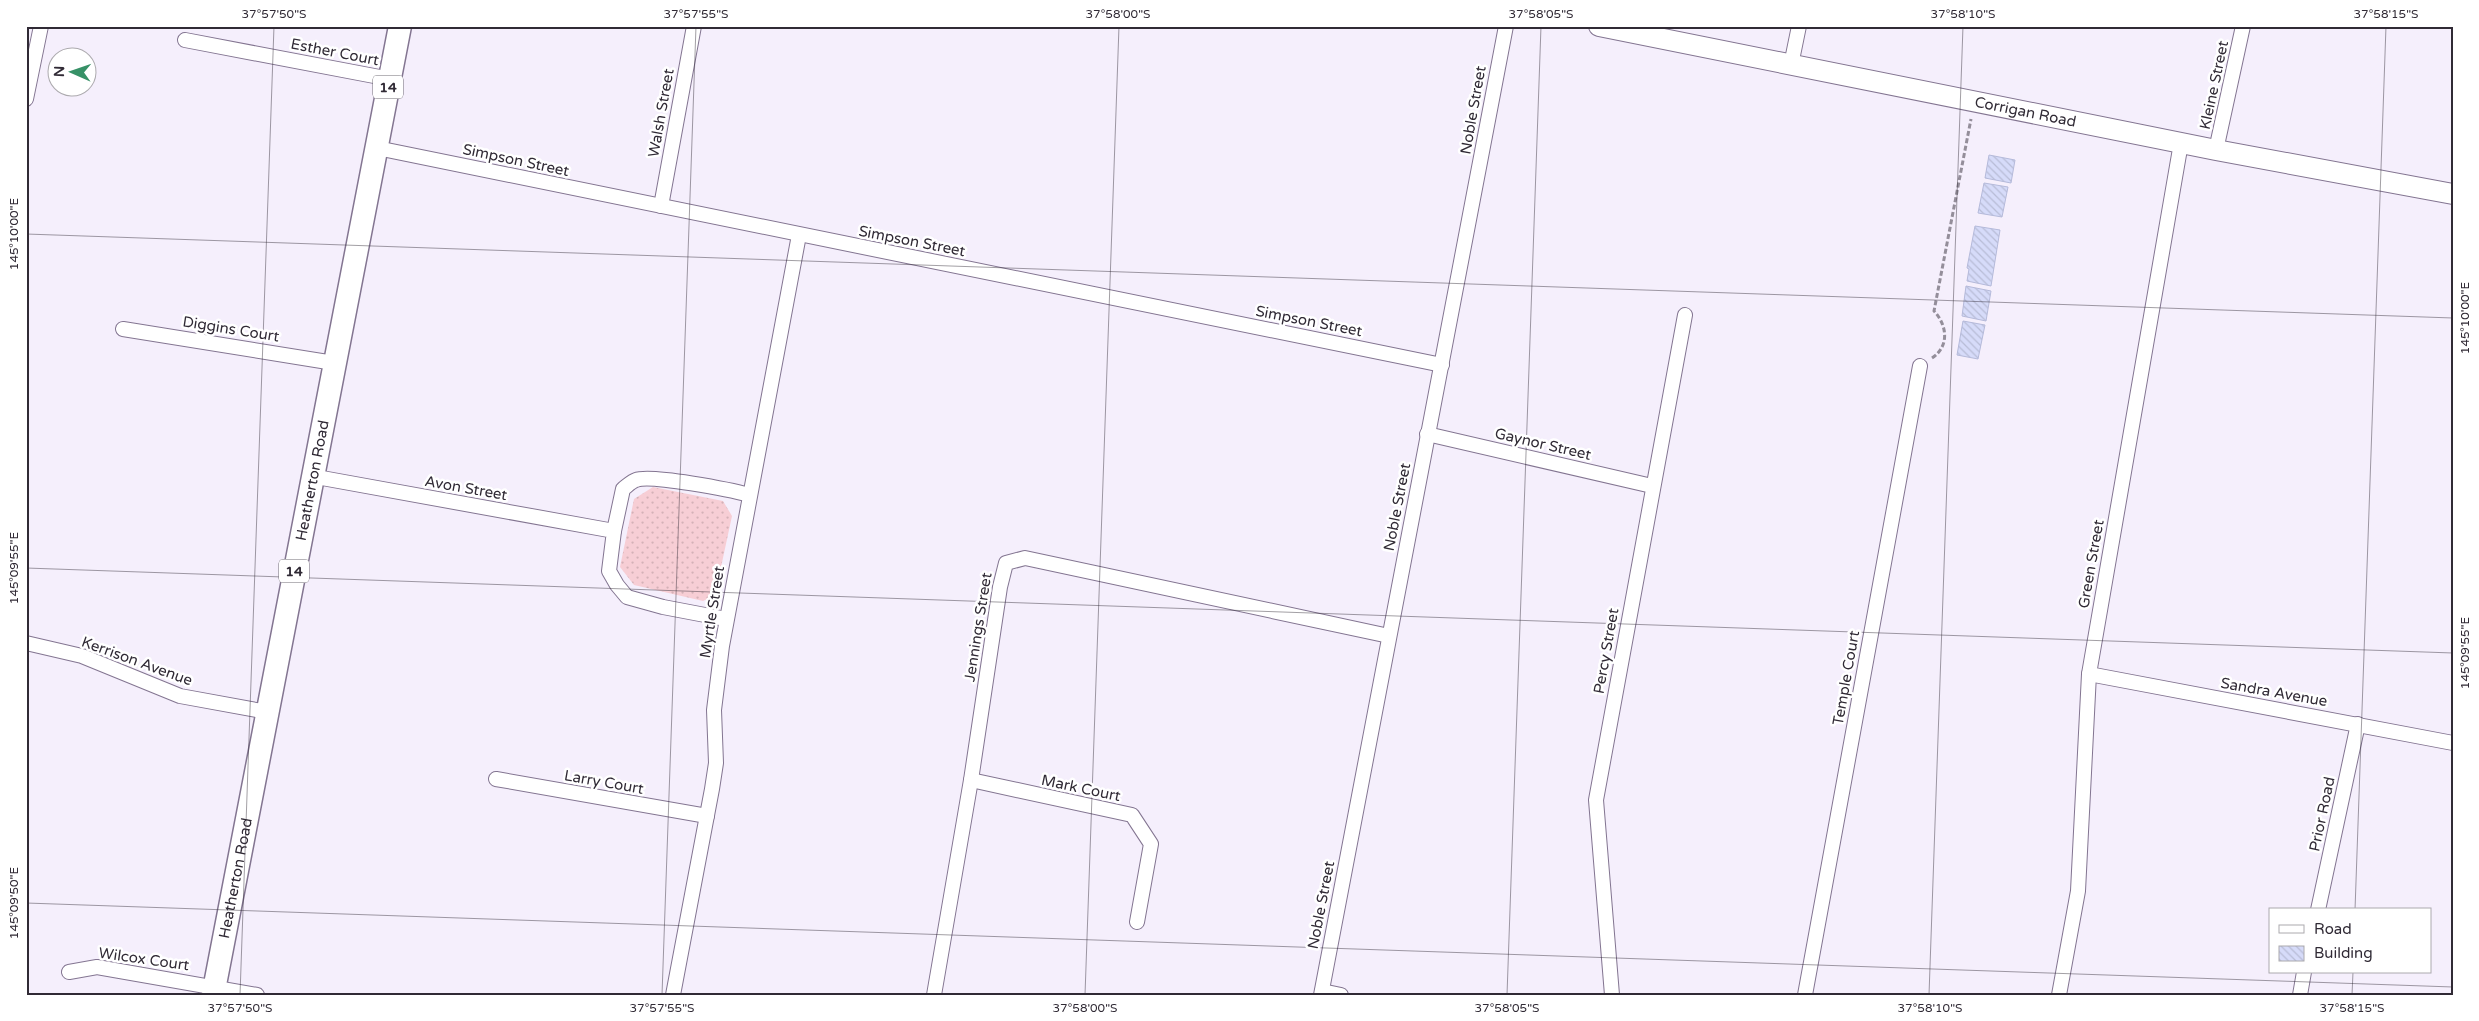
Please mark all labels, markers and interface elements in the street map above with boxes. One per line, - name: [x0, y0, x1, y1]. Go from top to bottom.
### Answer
- text: 37°57'50"S: [242, 7, 306, 21]
- text: 37°57'55"S: [664, 7, 728, 21]
- text: 37°58'00"S: [1086, 7, 1150, 21]
- text: 37°58'05"S: [1509, 7, 1573, 21]
- text: 37°58'10"S: [1931, 7, 1995, 21]
- text: 37°58'15"S: [2354, 7, 2418, 21]
- street label: Esther Court: [289, 35, 381, 69]
- street label: Kleine Street: [2196, 39, 2232, 131]
- north arrow: [48, 48, 98, 98]
- street label: Noble Street: [1456, 64, 1490, 156]
- text: N: [51, 66, 68, 77]
- street label: Walsh Street: [644, 67, 678, 159]
- road number: 14: [373, 75, 403, 98]
- street label: Corrigan Road: [1973, 93, 2078, 131]
- street label: Simpson Street: [461, 140, 571, 180]
- text: 145°10'00"E: [7, 198, 21, 270]
- street label: Simpson Street: [857, 222, 967, 260]
- text: 145°10'00"E: [2458, 282, 2472, 354]
- street label: Simpson Street: [1254, 302, 1364, 340]
- street label: Diggins Court: [181, 312, 281, 346]
- street label: Heatherton Road: [292, 419, 333, 542]
- street label: Gaynor Street: [1493, 424, 1593, 464]
- street label: Noble Street: [1380, 461, 1414, 553]
- street label: Avon Street: [423, 472, 509, 504]
- street label: Green Street: [2074, 518, 2108, 610]
- text: 145°09'55"E: [7, 532, 21, 604]
- road number: 14: [279, 560, 309, 582]
- street label: Myrtle Street: [696, 564, 728, 659]
- street label: Jennings Street: [961, 571, 996, 683]
- street label: Percy Street: [1590, 606, 1622, 695]
- text: 145°09'55"E: [2458, 617, 2472, 689]
- street label: Temple Court: [1829, 629, 1863, 727]
- street label: Kerrison Avenue: [79, 633, 195, 689]
- street label: Sandra Avenue: [2219, 674, 2329, 710]
- street label: Larry Court: [563, 766, 645, 798]
- street label: Mark Court: [1040, 771, 1123, 805]
- street label: Prior Road: [2305, 775, 2339, 853]
- street label: Heatherton Road: [215, 816, 256, 940]
- street label: Noble Street: [1304, 859, 1338, 951]
- text: 145°09'50"E: [7, 867, 21, 939]
- legend: [2269, 908, 2432, 974]
- text: Road: [2314, 920, 2352, 938]
- street label: Wilcox Court: [98, 944, 191, 974]
- text: Building: [2314, 944, 2373, 962]
- text: 37°57'50"S: [208, 1001, 272, 1015]
- text: 37°57'55"S: [630, 1001, 694, 1015]
- text: 37°58'00"S: [1053, 1001, 1117, 1015]
- text: 37°58'05"S: [1475, 1001, 1539, 1015]
- text: 37°58'10"S: [1898, 1001, 1962, 1015]
- text: 37°58'15"S: [2320, 1001, 2384, 1015]

